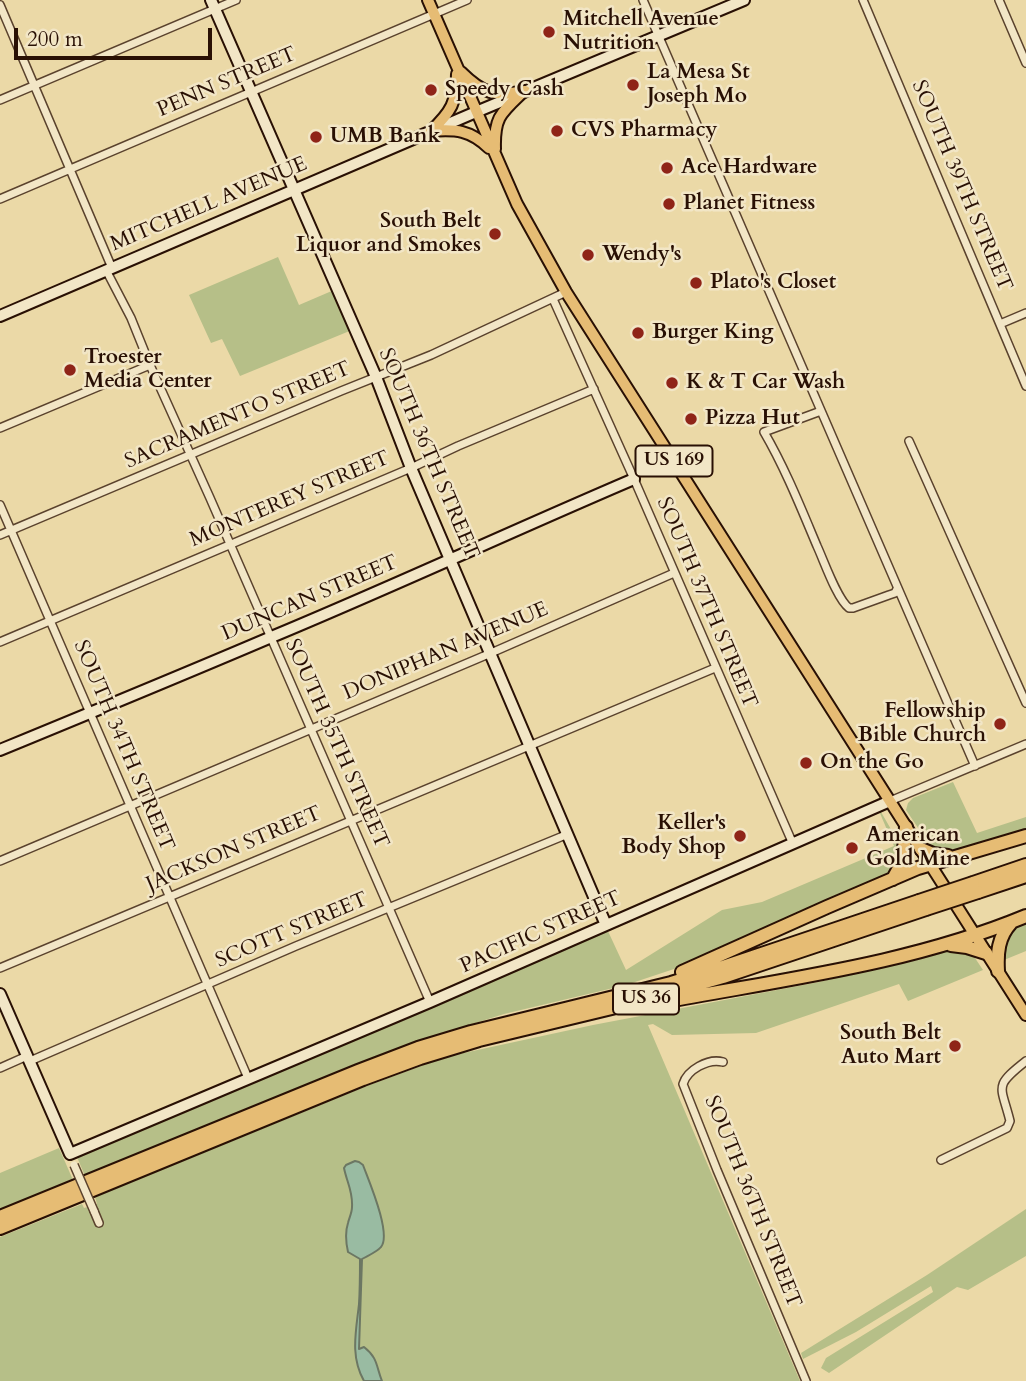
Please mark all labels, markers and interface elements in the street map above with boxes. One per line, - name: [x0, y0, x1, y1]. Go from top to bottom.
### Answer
- place label: Mitchell Avenue Nutrition: [563, 7, 719, 57]
- scale bar: [18, 14, 215, 58]
- marker: Mitchell Avenue Nutrition: [541, 24, 557, 40]
- text: 200 m: [27, 25, 83, 54]
- street label: PENN STREET: [154, 42, 300, 124]
- place label: La Mesa St Joseph Mo: [647, 60, 750, 110]
- place label: Speedy Cash: [445, 77, 564, 103]
- marker: La Mesa St Joseph Mo: [625, 77, 641, 93]
- street label: SOUTH 39TH STREET: [905, 77, 1017, 295]
- marker: Speedy Cash: [423, 82, 439, 98]
- place label: CVS Pharmacy: [571, 118, 718, 144]
- marker: CVS Pharmacy: [549, 123, 565, 139]
- place label: UMB Bank: [330, 124, 441, 150]
- marker: UMB Bank: [308, 129, 324, 145]
- street label: MITCHELL AVENUE: [107, 152, 311, 258]
- place label: Ace Hardware: [681, 155, 817, 181]
- marker: Ace Hardware: [659, 160, 675, 176]
- place label: Planet Fitness: [683, 191, 815, 217]
- marker: Planet Fitness: [661, 196, 677, 212]
- place label: South Belt Liquor and Smokes: [296, 209, 481, 259]
- marker: South Belt Liquor and Smokes: [487, 226, 503, 242]
- place label: Wendy's: [602, 242, 682, 268]
- marker: Wendy's: [580, 247, 596, 263]
- place label: Plato's Closet: [710, 270, 836, 296]
- marker: Plato's Closet: [688, 275, 704, 291]
- place label: Burger King: [652, 320, 774, 346]
- marker: Burger King: [630, 325, 646, 341]
- place label: Troester Media Center: [84, 345, 212, 395]
- street label: SOUTH 36TH STREET: [372, 345, 484, 563]
- street label: SACRAMENTO STREET: [121, 357, 355, 475]
- marker: Troester Media Center: [62, 362, 78, 378]
- place label: K & T Car Wash: [686, 370, 845, 396]
- marker: K & T Car Wash: [664, 375, 680, 391]
- place label: Pizza Hut: [705, 406, 800, 432]
- marker: Pizza Hut: [683, 411, 699, 427]
- street label: MONTEREY STREET: [186, 446, 394, 554]
- road number: US 169: [636, 446, 712, 476]
- street label: SOUTH 37TH STREET: [650, 494, 762, 712]
- street label: DUNCAN STREET: [218, 551, 402, 647]
- street label: DONIPHAN AVENUE: [340, 597, 552, 707]
- street label: SOUTH 35TH STREET: [278, 636, 394, 852]
- street label: SOUTH 34TH STREET: [67, 637, 179, 855]
- place label: Fellowship Bible Church: [858, 699, 986, 749]
- marker: Fellowship Bible Church: [992, 716, 1008, 732]
- place label: On the Go: [820, 750, 924, 776]
- marker: On the Go: [798, 755, 814, 771]
- street label: JACKSON STREET: [143, 802, 325, 898]
- place label: Keller's Body Shop: [621, 811, 726, 861]
- place label: American Gold Mine: [866, 823, 970, 873]
- marker: Keller's Body Shop: [732, 828, 748, 844]
- marker: American Gold Mine: [844, 840, 860, 856]
- street label: PACIFIC STREET: [457, 886, 625, 980]
- street label: SCOTT STREET: [212, 888, 372, 974]
- road number: US 36: [613, 984, 679, 1015]
- place label: South Belt Auto Mart: [840, 1021, 941, 1071]
- marker: South Belt Auto Mart: [947, 1038, 963, 1054]
- street label: SOUTH 36TH STREET: [698, 1092, 806, 1312]

